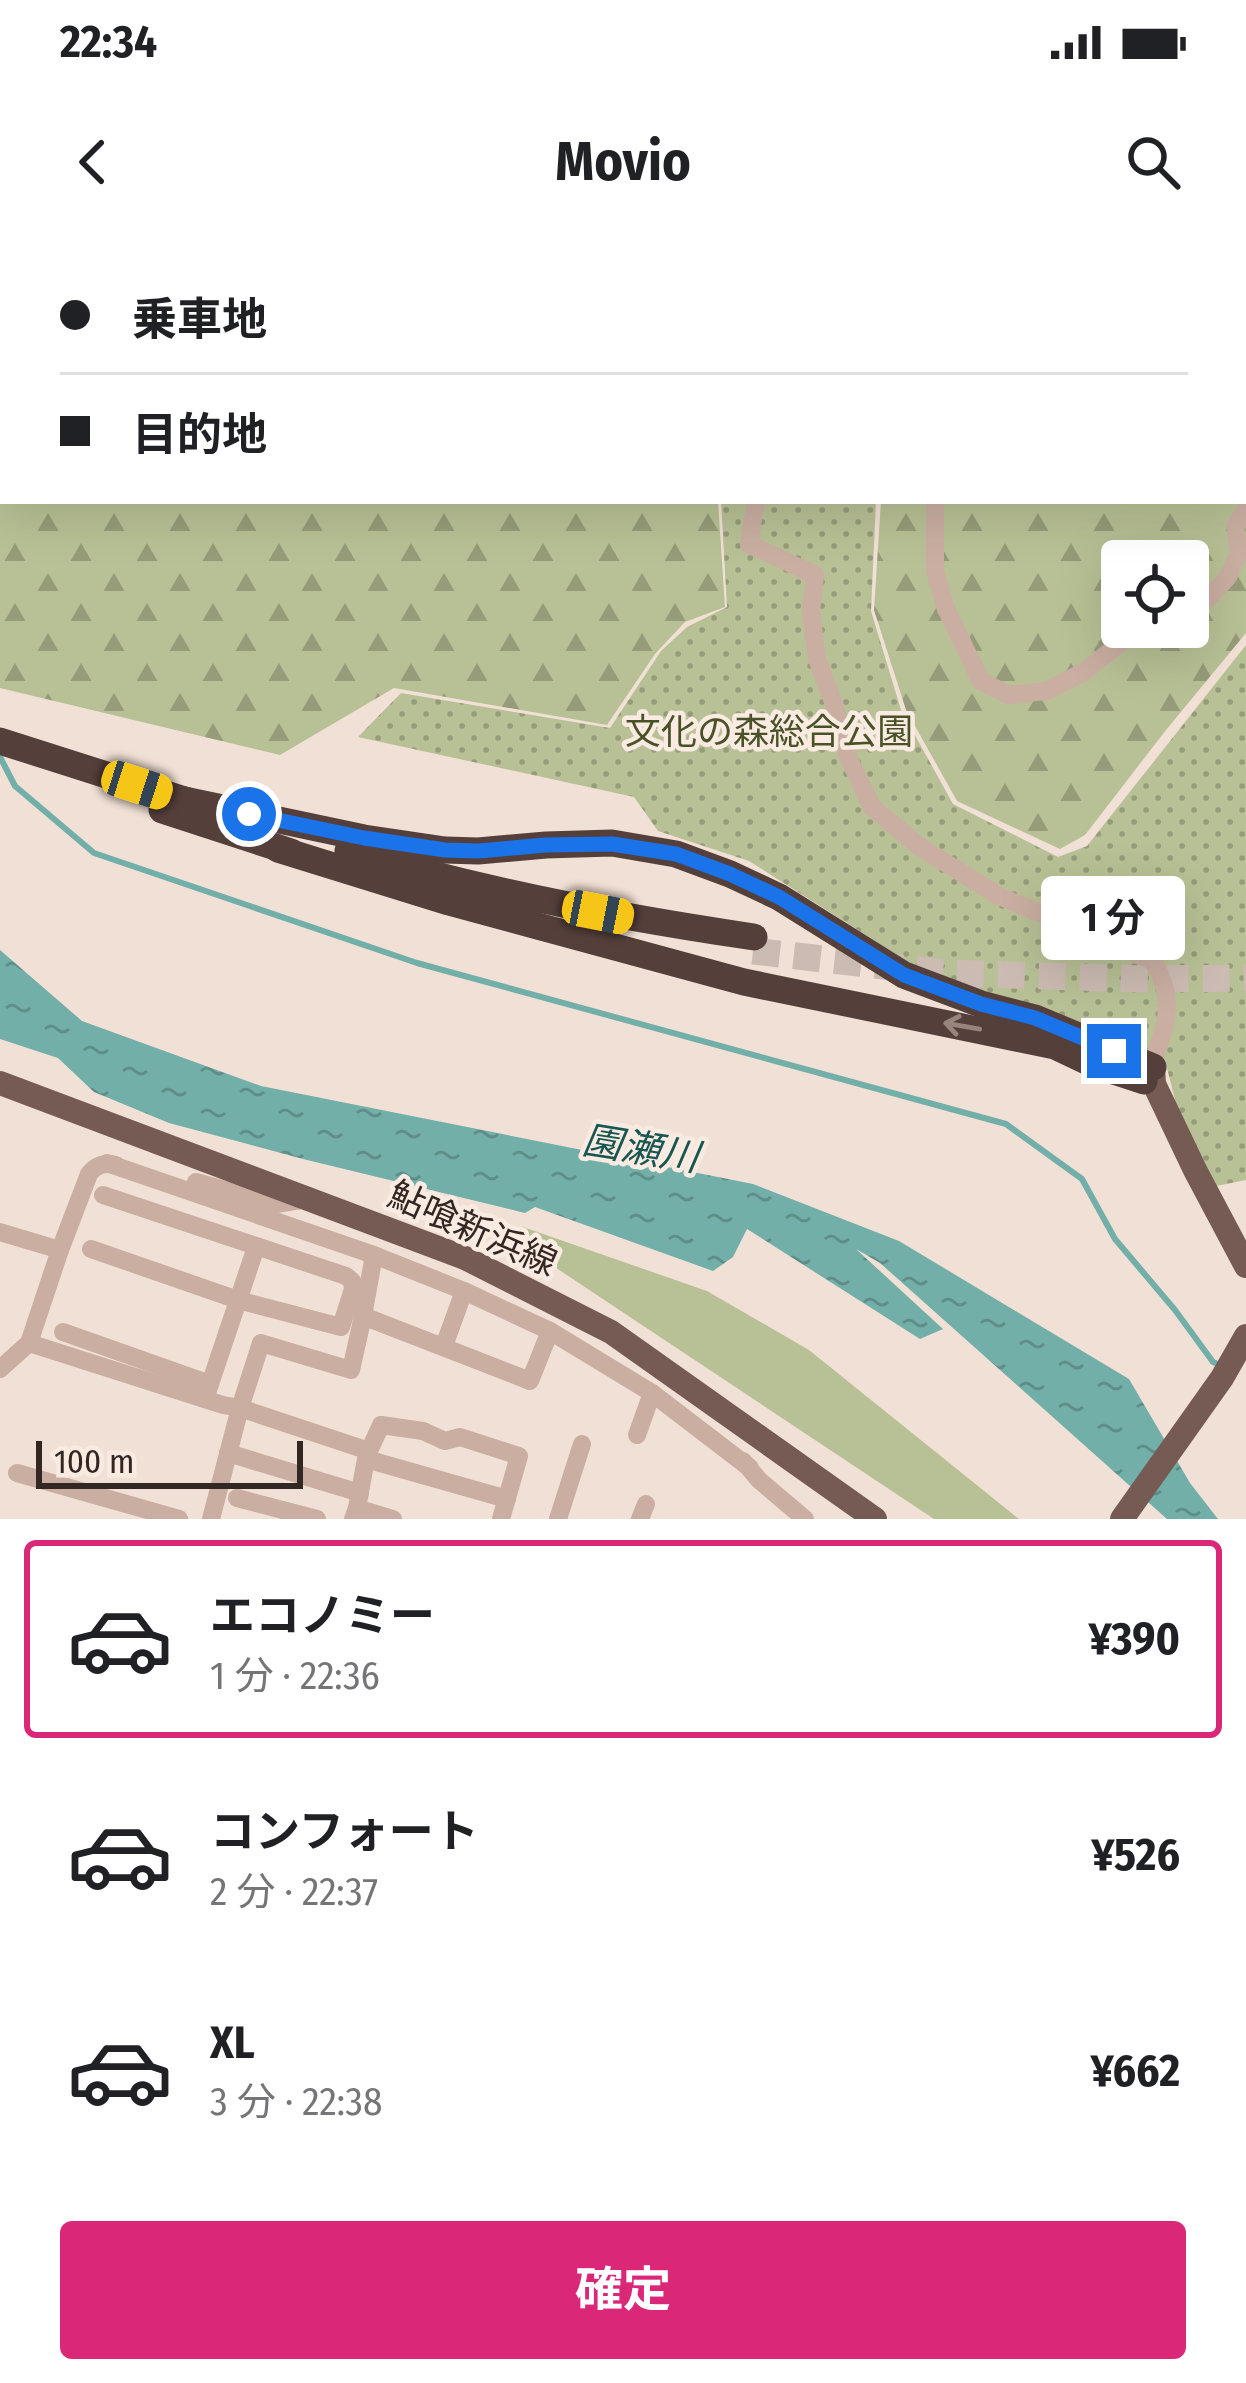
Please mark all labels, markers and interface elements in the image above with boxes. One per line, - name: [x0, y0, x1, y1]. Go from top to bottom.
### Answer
- text: 22:34: [60, 15, 157, 69]
- icon: back: [60, 129, 126, 195]
- icon: search: [1120, 129, 1186, 195]
- text: Movio: [555, 130, 691, 194]
- text: 乗車地: [132, 293, 267, 347]
- text: 目的地: [132, 408, 267, 462]
- map controls: [1101, 540, 1209, 648]
- button: locate: [1101, 540, 1209, 648]
- park label: 文化の森総合公園: [625, 710, 913, 754]
- car: [97, 757, 177, 813]
- route start: [222, 787, 276, 841]
- callout: 1 分: [1042, 877, 1186, 961]
- car: [559, 887, 637, 937]
- text: 1 分: [1081, 895, 1145, 941]
- one-way arrow: [944, 1013, 983, 1036]
- route end: [1087, 1024, 1141, 1078]
- water label: 園瀬川: [579, 1117, 706, 1181]
- street label: 鮎喰新浜線: [381, 1172, 564, 1286]
- scale bar: [36, 1435, 303, 1488]
- text: 100 m: [54, 1442, 134, 1482]
- icon: car: [66, 1585, 174, 1693]
- text: エコノミー: [210, 1589, 435, 1643]
- text: ¥390: [1088, 1612, 1180, 1666]
- text: 1 分 · 22:36: [210, 1653, 380, 1699]
- icon: car: [66, 1801, 174, 1909]
- text: コンフォート: [210, 1805, 479, 1859]
- text: ¥526: [1091, 1828, 1180, 1882]
- text: 2 分 · 22:37: [210, 1869, 378, 1915]
- text: XL: [210, 2016, 255, 2070]
- icon: car: [66, 2017, 174, 2125]
- text: ¥662: [1091, 2044, 1180, 2098]
- text: 3 分 · 22:38: [210, 2079, 382, 2125]
- button: 確定: [60, 2221, 1186, 2359]

